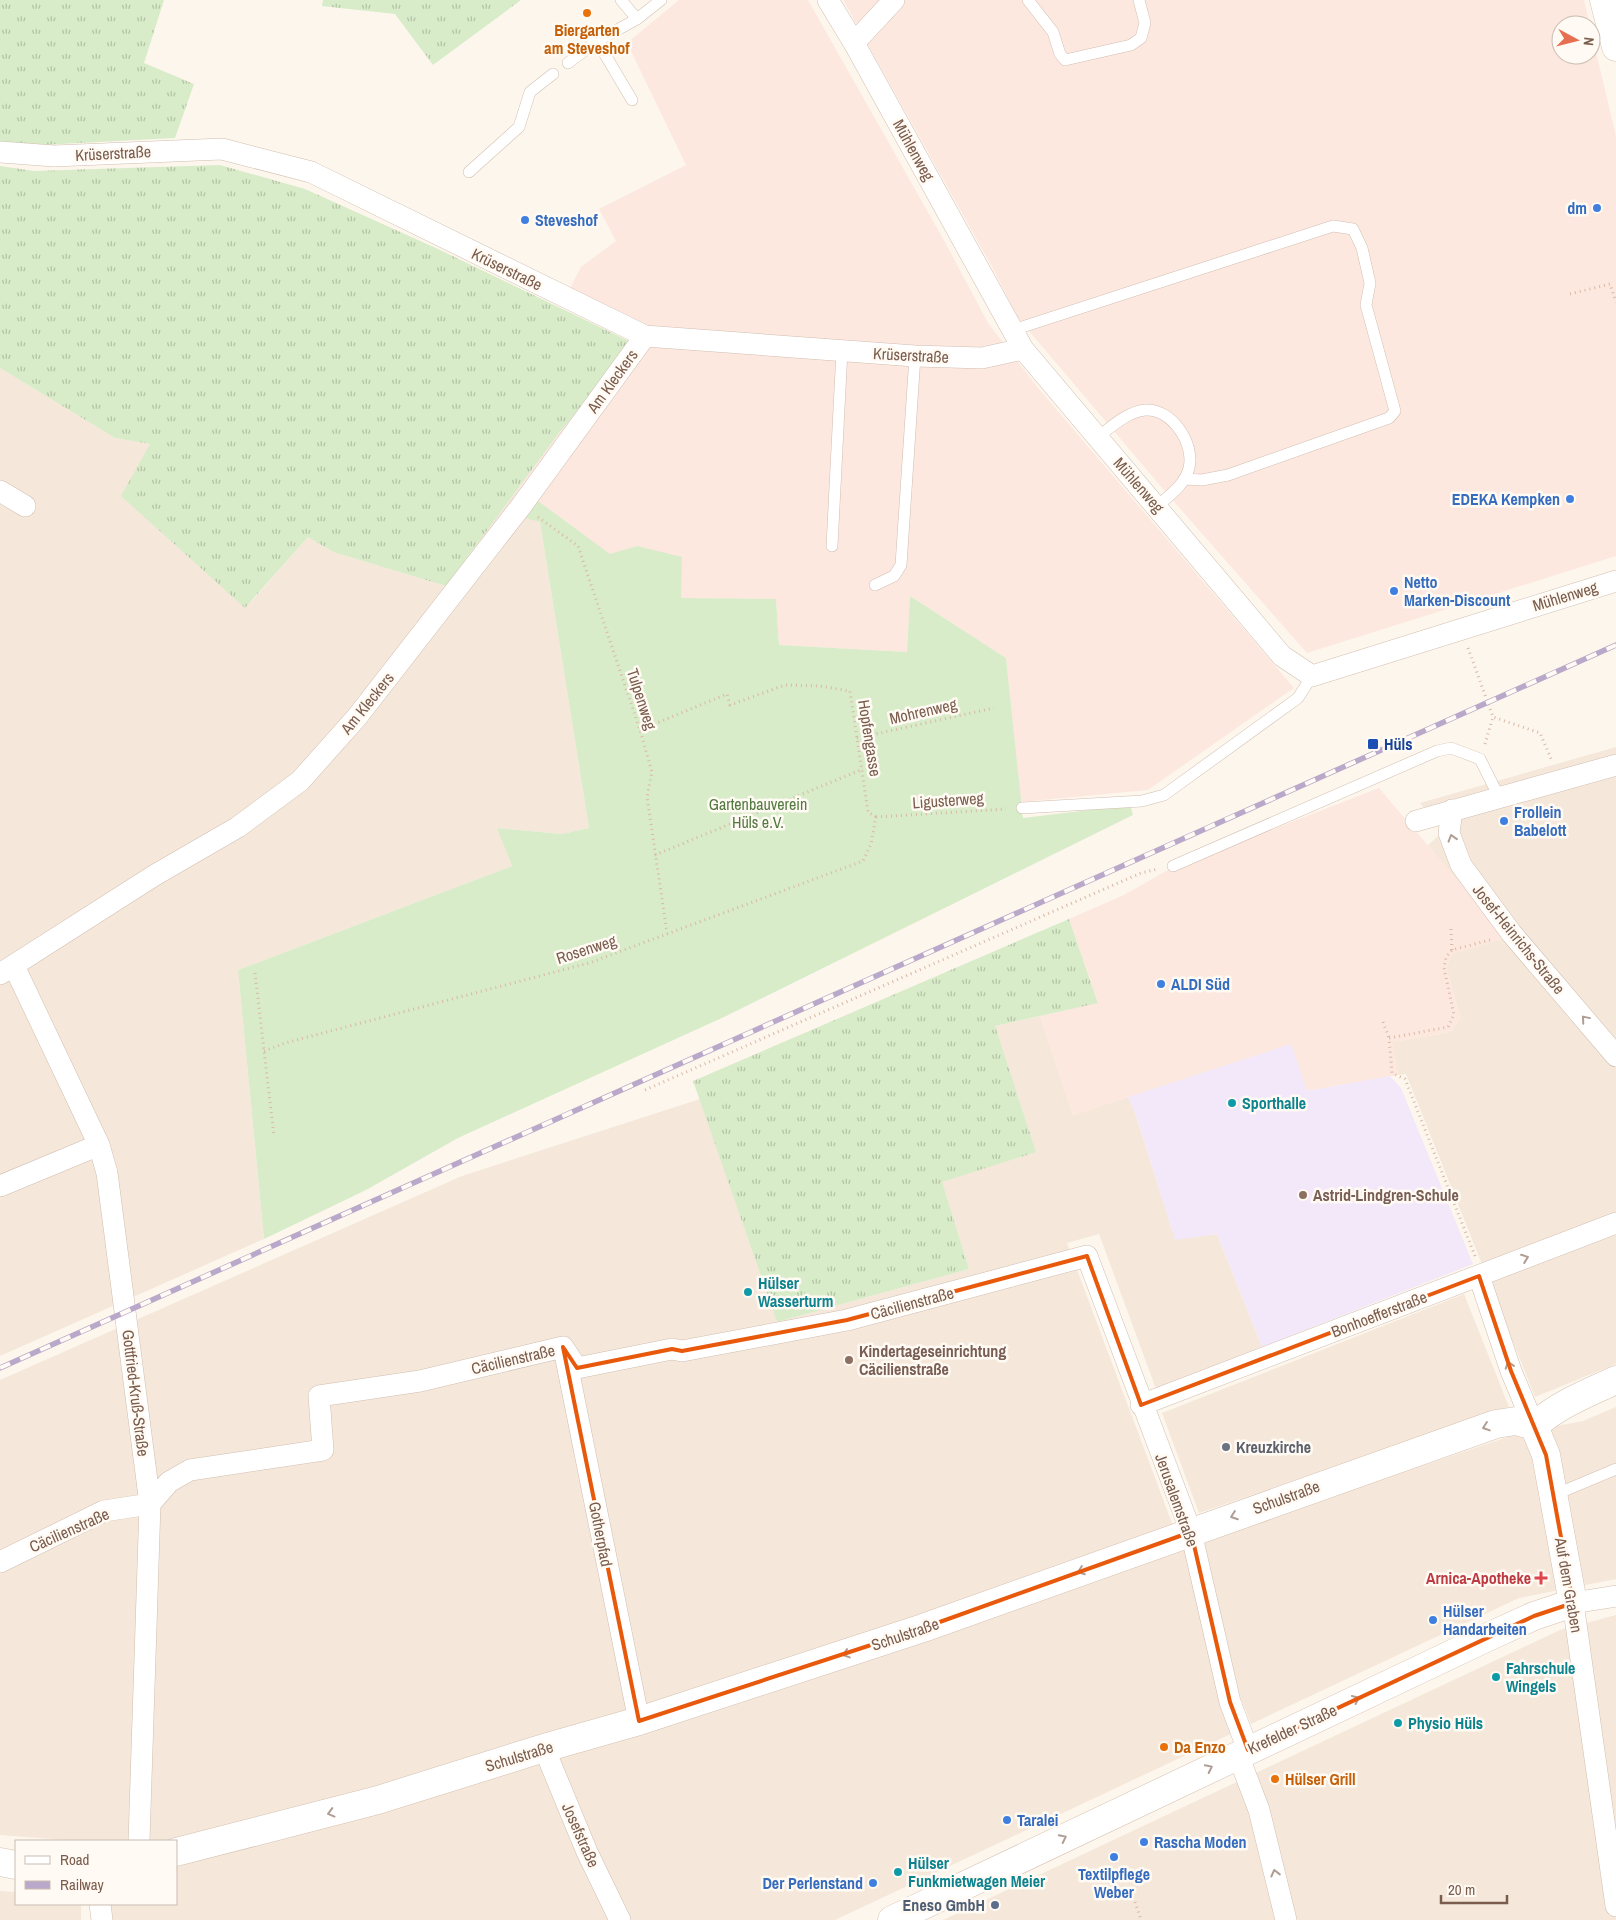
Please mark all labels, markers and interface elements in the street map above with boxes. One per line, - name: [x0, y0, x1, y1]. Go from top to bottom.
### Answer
- marker: Biergarten am Steveshof: [581, 7, 593, 19]
- north arrow: [1551, 15, 1601, 65]
- place label: Biergarten am Steveshof: [544, 19, 630, 59]
- text: N: [1579, 36, 1598, 47]
- street label: Mühlenweg: [888, 115, 940, 185]
- street label: Krüserstraße: [75, 140, 151, 166]
- place label: dm: [1567, 197, 1587, 219]
- marker: dm: [1591, 202, 1603, 214]
- place label: Steveshof: [535, 209, 598, 231]
- marker: Steveshof: [519, 214, 531, 226]
- street label: Krüserstraße: [468, 242, 546, 296]
- street label: Krüserstraße: [873, 342, 949, 368]
- street label: Am Kleckers: [581, 345, 643, 418]
- street label: Mühlenweg: [1109, 452, 1170, 518]
- place label: EDEKA Kempken: [1452, 488, 1560, 510]
- marker: EDEKA Kempken: [1564, 493, 1576, 505]
- place label: Netto Marken-Discount: [1404, 571, 1511, 611]
- street label: Mühlenweg: [1530, 575, 1601, 616]
- marker: Netto Marken-Discount: [1388, 585, 1400, 597]
- street label: Tulpenweg: [622, 666, 662, 733]
- street label: Am Kleckers: [335, 667, 399, 739]
- street label: Mohrenweg: [887, 692, 960, 729]
- street label: Hopfengasse: [853, 698, 887, 778]
- place label: Hüls: [1384, 733, 1412, 755]
- marker: Hüls: [1366, 737, 1380, 751]
- street label: Ligusterweg: [912, 786, 985, 813]
- park label: Gartenbauverein Hüls e.V.: [709, 793, 807, 833]
- place label: Frollein Babelott: [1514, 801, 1567, 841]
- marker: Frollein Babelott: [1498, 815, 1510, 827]
- one-way arrow: [1447, 835, 1457, 843]
- street label: Josef-Heinrichs-Straße: [1468, 879, 1570, 999]
- street label: Rosenweg: [553, 929, 620, 969]
- place label: ALDI Süd: [1171, 973, 1230, 995]
- marker: ALDI Süd: [1155, 978, 1167, 990]
- one-way arrow: [1582, 1016, 1590, 1025]
- place label: Sporthalle: [1242, 1092, 1306, 1114]
- marker: Sporthalle: [1226, 1097, 1238, 1109]
- place label: Astrid-Lindgren-Schule: [1313, 1184, 1459, 1206]
- marker: Astrid-Lindgren-Schule: [1297, 1189, 1309, 1201]
- one-way arrow: [1520, 1254, 1529, 1265]
- place label: Hülser Wasserturm: [758, 1272, 833, 1312]
- street label: Cäcilienstraße: [868, 1281, 956, 1325]
- marker: Hülser Wasserturm: [742, 1286, 754, 1298]
- street label: Bonhoefferstraße: [1328, 1286, 1430, 1342]
- street label: Gottfried-Kruß-Straße: [117, 1328, 155, 1458]
- street label: Cäcilienstraße: [469, 1339, 557, 1379]
- place label: Kindertageseinrichtung Cäcilienstraße: [859, 1340, 1006, 1380]
- marker: Kindertageseinrichtung Cäcilienstraße: [843, 1354, 855, 1366]
- one-way arrow: [1505, 1361, 1515, 1370]
- one-way arrow: [1483, 1421, 1491, 1431]
- place label: Kreuzkirche: [1236, 1436, 1311, 1458]
- marker: Kreuzkirche: [1220, 1441, 1232, 1453]
- street label: Jerusalemstraße: [1150, 1450, 1204, 1550]
- street label: Schulstraße: [1249, 1475, 1323, 1519]
- street label: Gotherpfad: [584, 1500, 618, 1568]
- street label: Cäcilienstraße: [26, 1503, 112, 1557]
- one-way arrow: [1231, 1510, 1239, 1520]
- street label: Auf dem Graben: [1550, 1535, 1588, 1634]
- one-way arrow: [1078, 1565, 1086, 1575]
- place label: Arnica-Apotheke: [1426, 1567, 1531, 1589]
- marker: Arnica-Apotheke: [1535, 1572, 1547, 1584]
- place label: Hülser Handarbeiten: [1443, 1600, 1527, 1640]
- street label: Schulstraße: [868, 1612, 942, 1656]
- marker: Hülser Handarbeiten: [1427, 1614, 1439, 1626]
- one-way arrow: [842, 1648, 850, 1658]
- place label: Fahrschule Wingels: [1506, 1657, 1575, 1697]
- marker: Fahrschule Wingels: [1490, 1671, 1502, 1683]
- one-way arrow: [1351, 1695, 1360, 1705]
- street label: Krefelder Straße: [1244, 1699, 1340, 1759]
- place label: Physio Hüls: [1408, 1712, 1483, 1734]
- marker: Physio Hüls: [1392, 1717, 1404, 1729]
- street label: Schulstraße: [482, 1735, 556, 1777]
- place label: Da Enzo: [1174, 1736, 1226, 1758]
- marker: Da Enzo: [1158, 1741, 1170, 1753]
- one-way arrow: [1204, 1764, 1213, 1774]
- place label: Hülser Grill: [1285, 1768, 1356, 1790]
- marker: Hülser Grill: [1269, 1773, 1281, 1785]
- street label: Josefstraße: [557, 1799, 605, 1871]
- one-way arrow: [326, 1807, 335, 1818]
- place label: Taralei: [1017, 1809, 1058, 1831]
- marker: Taralei: [1001, 1814, 1013, 1826]
- place label: Rascha Moden: [1154, 1831, 1247, 1853]
- one-way arrow: [1057, 1835, 1066, 1845]
- marker: Rascha Moden: [1138, 1836, 1150, 1848]
- legend: [15, 1840, 178, 1905]
- text: Road: [60, 1849, 89, 1870]
- marker: Textilpflege Weber: [1108, 1851, 1120, 1863]
- place label: Hülser Funkmietwagen Meier: [908, 1852, 1046, 1892]
- place label: Textilpflege Weber: [1078, 1863, 1150, 1903]
- marker: Hülser Funkmietwagen Meier: [892, 1866, 904, 1878]
- one-way arrow: [1270, 1868, 1281, 1877]
- place label: Der Perlenstand: [762, 1872, 863, 1894]
- scale bar: [1441, 1872, 1507, 1904]
- text: Railway: [60, 1874, 105, 1895]
- marker: Der Perlenstand: [867, 1877, 879, 1889]
- text: 20 m: [1448, 1879, 1475, 1900]
- place label: Eneso GmbH: [903, 1894, 985, 1916]
- marker: Eneso GmbH: [989, 1899, 1001, 1911]

